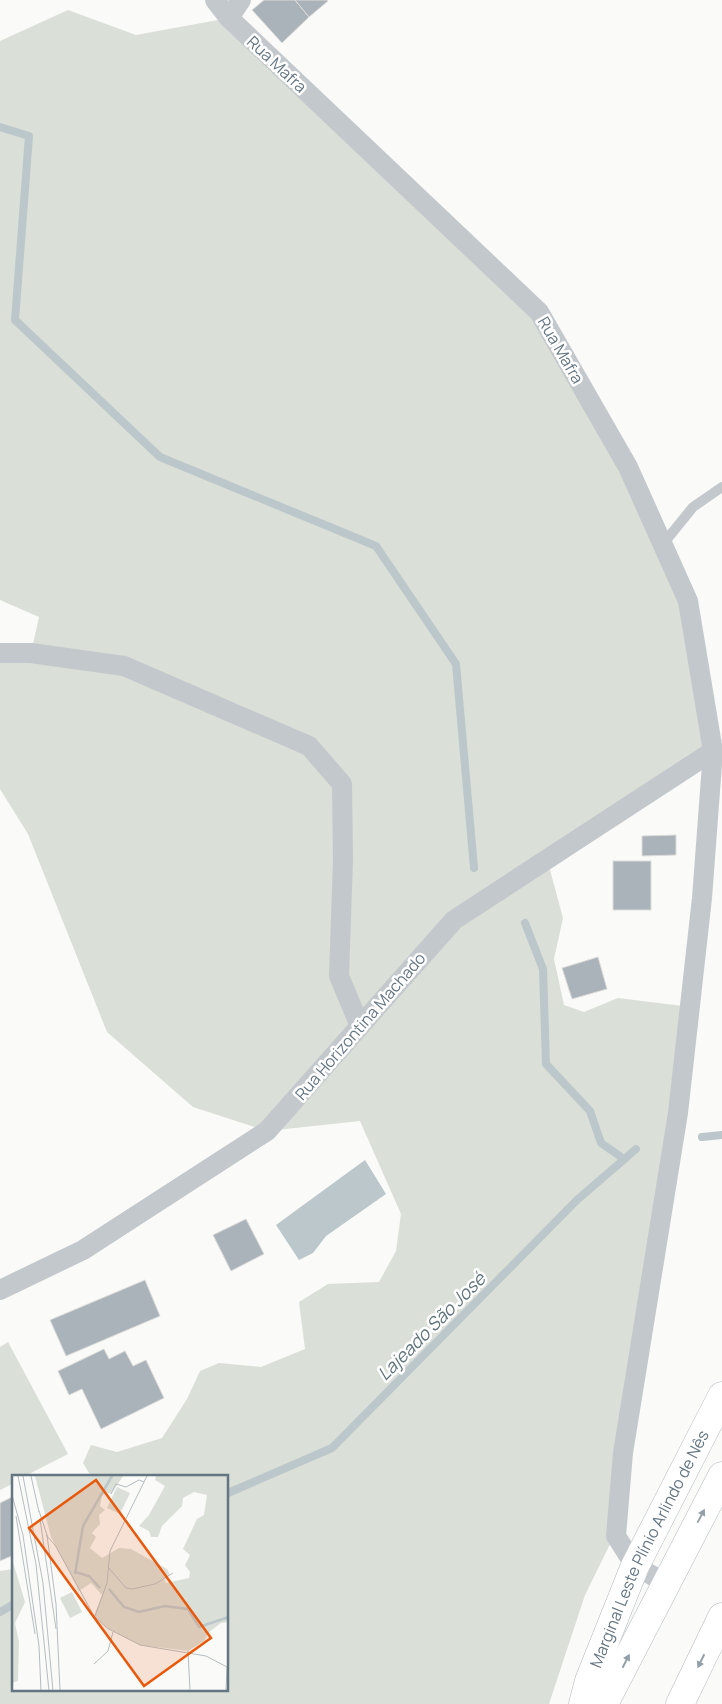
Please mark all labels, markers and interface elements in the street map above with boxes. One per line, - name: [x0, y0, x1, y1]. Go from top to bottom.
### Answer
- street label: Rua Mafra: [242, 31, 312, 97]
- street label: Rua Mafra: [533, 312, 589, 388]
- street label: Rua Horizontina Machado: [290, 948, 430, 1104]
- water label: Lajeado São José: [372, 1266, 491, 1385]
- street label: Marginal Leste Plínio Arlindo de Nês: [584, 1426, 714, 1671]
- inset map: [12, 1475, 229, 1692]
- one-way arrow: [696, 1510, 705, 1523]
- one-way arrow: [622, 1653, 630, 1668]
- one-way arrow: [697, 1653, 705, 1668]

